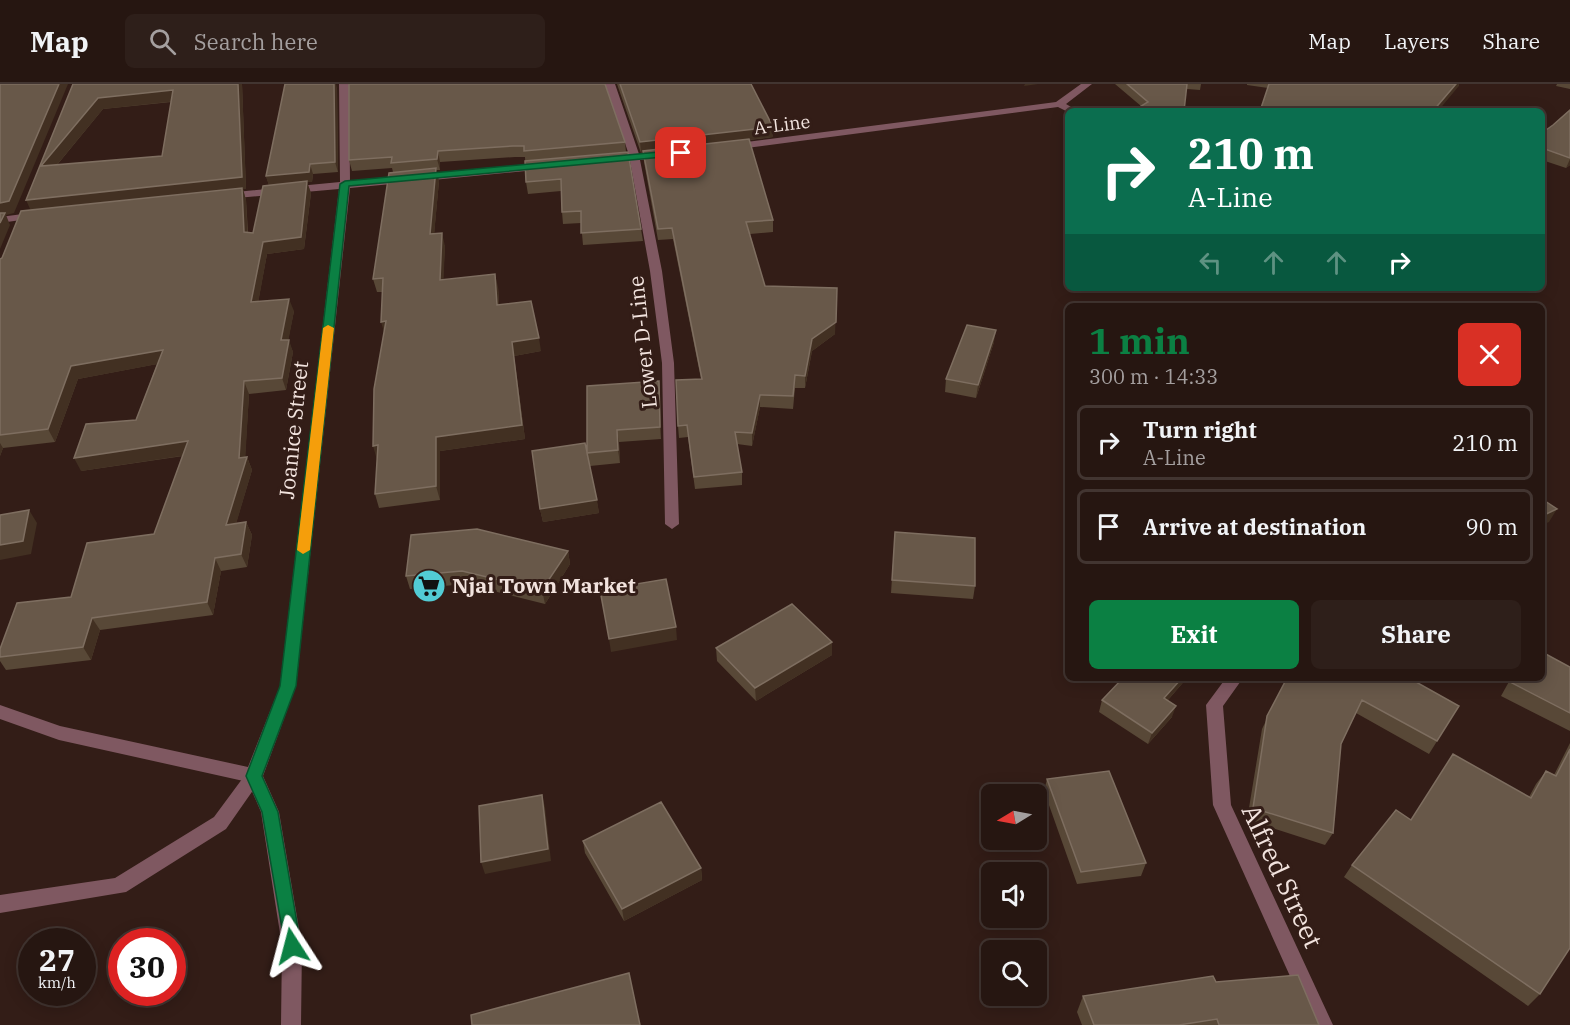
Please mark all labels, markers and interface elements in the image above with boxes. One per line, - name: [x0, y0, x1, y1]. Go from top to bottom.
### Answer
- search box: [125, 14, 545, 68]
- text: Map: [30, 23, 89, 60]
- icon: search: [146, 25, 179, 58]
- text: Search here: [194, 27, 318, 56]
- text: Map: [1308, 27, 1351, 55]
- text: Layers: [1384, 27, 1450, 55]
- text: Share: [1483, 27, 1540, 55]
- street label: A-Line: [753, 110, 811, 139]
- text: 210 m: [1188, 126, 1314, 181]
- pin: [655, 127, 706, 178]
- icon: right: [1089, 132, 1167, 210]
- icon: arrive: [664, 136, 697, 169]
- text: A-Line: [1188, 179, 1273, 214]
- icon: left: [1194, 246, 1227, 279]
- icon: ahead: [1257, 246, 1290, 279]
- icon: ahead: [1320, 246, 1353, 279]
- icon: right: [1383, 246, 1416, 279]
- street label: Lower D-Line: [621, 274, 663, 410]
- text: 1 min: [1089, 317, 1190, 364]
- button: close: [1458, 323, 1521, 386]
- street label: Joanice Street: [272, 359, 314, 500]
- text: 300 m · 14:33: [1089, 363, 1218, 390]
- text: Turn right: [1143, 415, 1257, 444]
- icon: right: [1092, 426, 1125, 459]
- text: 210 m: [1452, 428, 1518, 457]
- text: A-Line: [1143, 444, 1206, 471]
- icon: arrive: [1092, 510, 1125, 543]
- text: Arrive at destination: [1143, 512, 1366, 541]
- text: 90 m: [1466, 512, 1518, 541]
- supermarket icon: Njai Town Market: [411, 568, 447, 604]
- place label: Njai Town Market: [452, 571, 636, 599]
- button: Exit: [1089, 600, 1299, 669]
- button: Share: [1311, 600, 1521, 669]
- north arrow: [981, 784, 1047, 850]
- map controls: [981, 784, 1047, 1006]
- street label: Alfred Street: [1235, 798, 1331, 953]
- button: sound: [981, 862, 1047, 928]
- position arrow: [260, 914, 324, 978]
- speed limit sign: 30: [108, 928, 186, 1006]
- text: 27: [39, 940, 75, 979]
- button: search: [981, 940, 1047, 1006]
- text: km/h: [38, 973, 76, 992]

